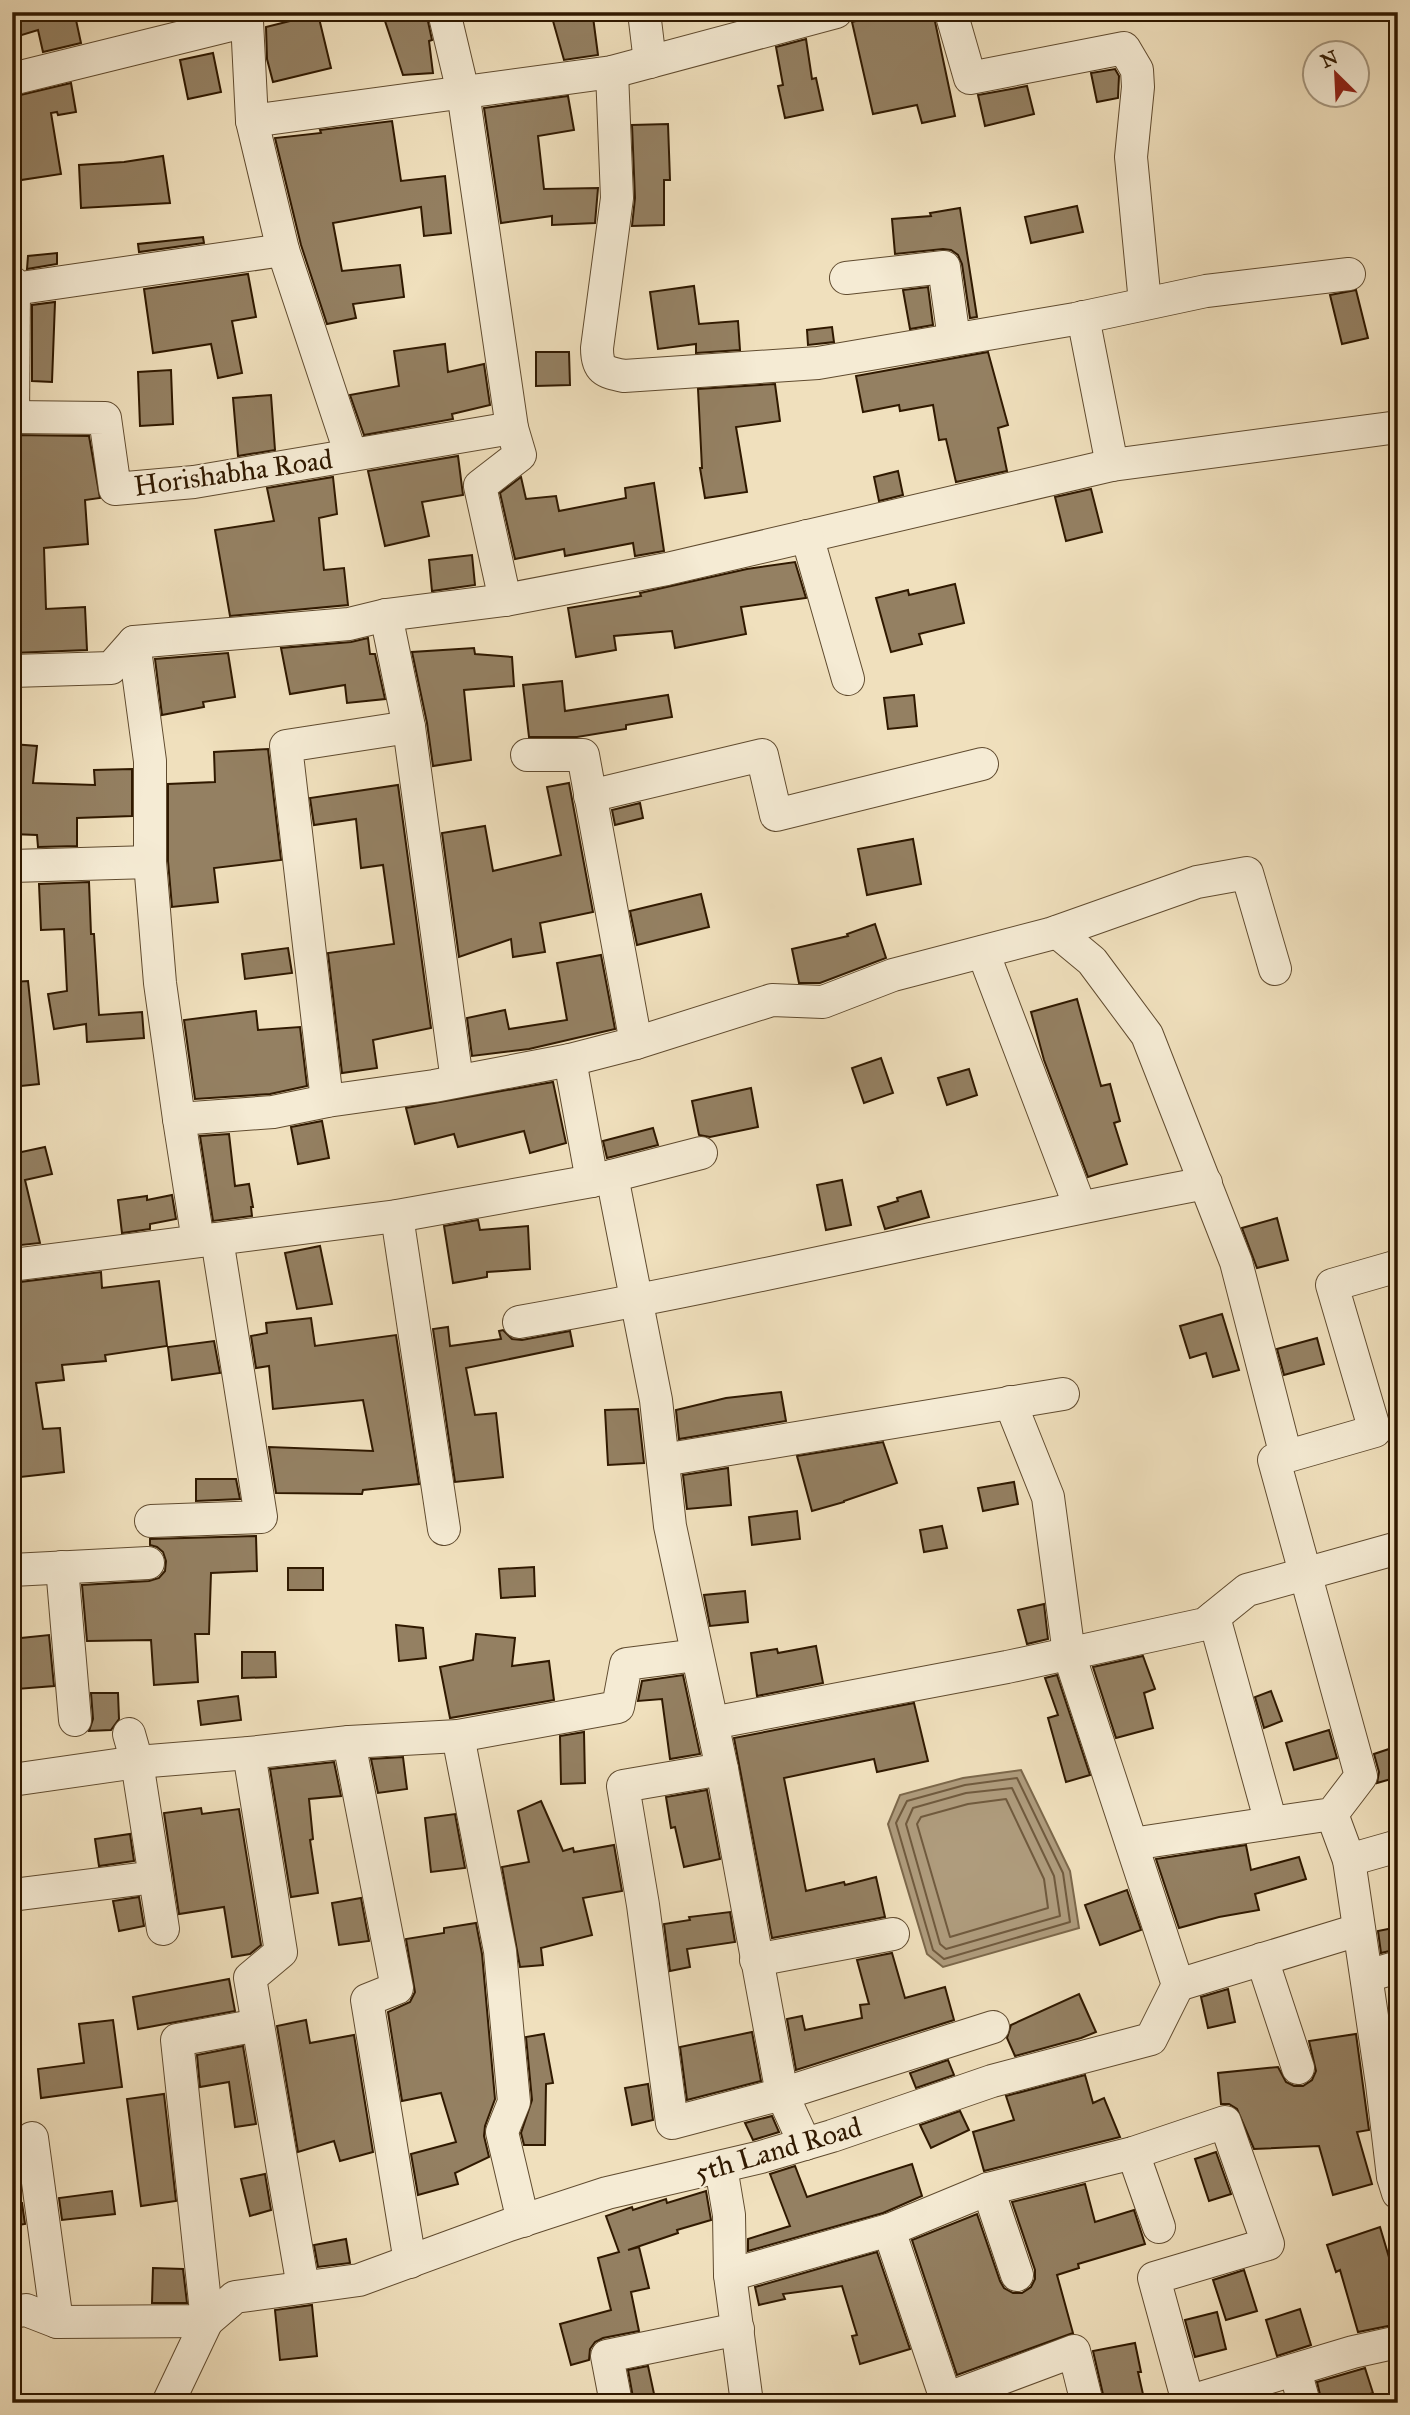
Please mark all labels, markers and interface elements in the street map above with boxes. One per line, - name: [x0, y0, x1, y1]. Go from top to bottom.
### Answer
- north arrow: [1302, 38, 1372, 108]
- text: N: [1317, 45, 1341, 73]
- street label: Horishabha Road: [131, 441, 335, 504]
- street label: 5th Land Road: [691, 2109, 866, 2190]

